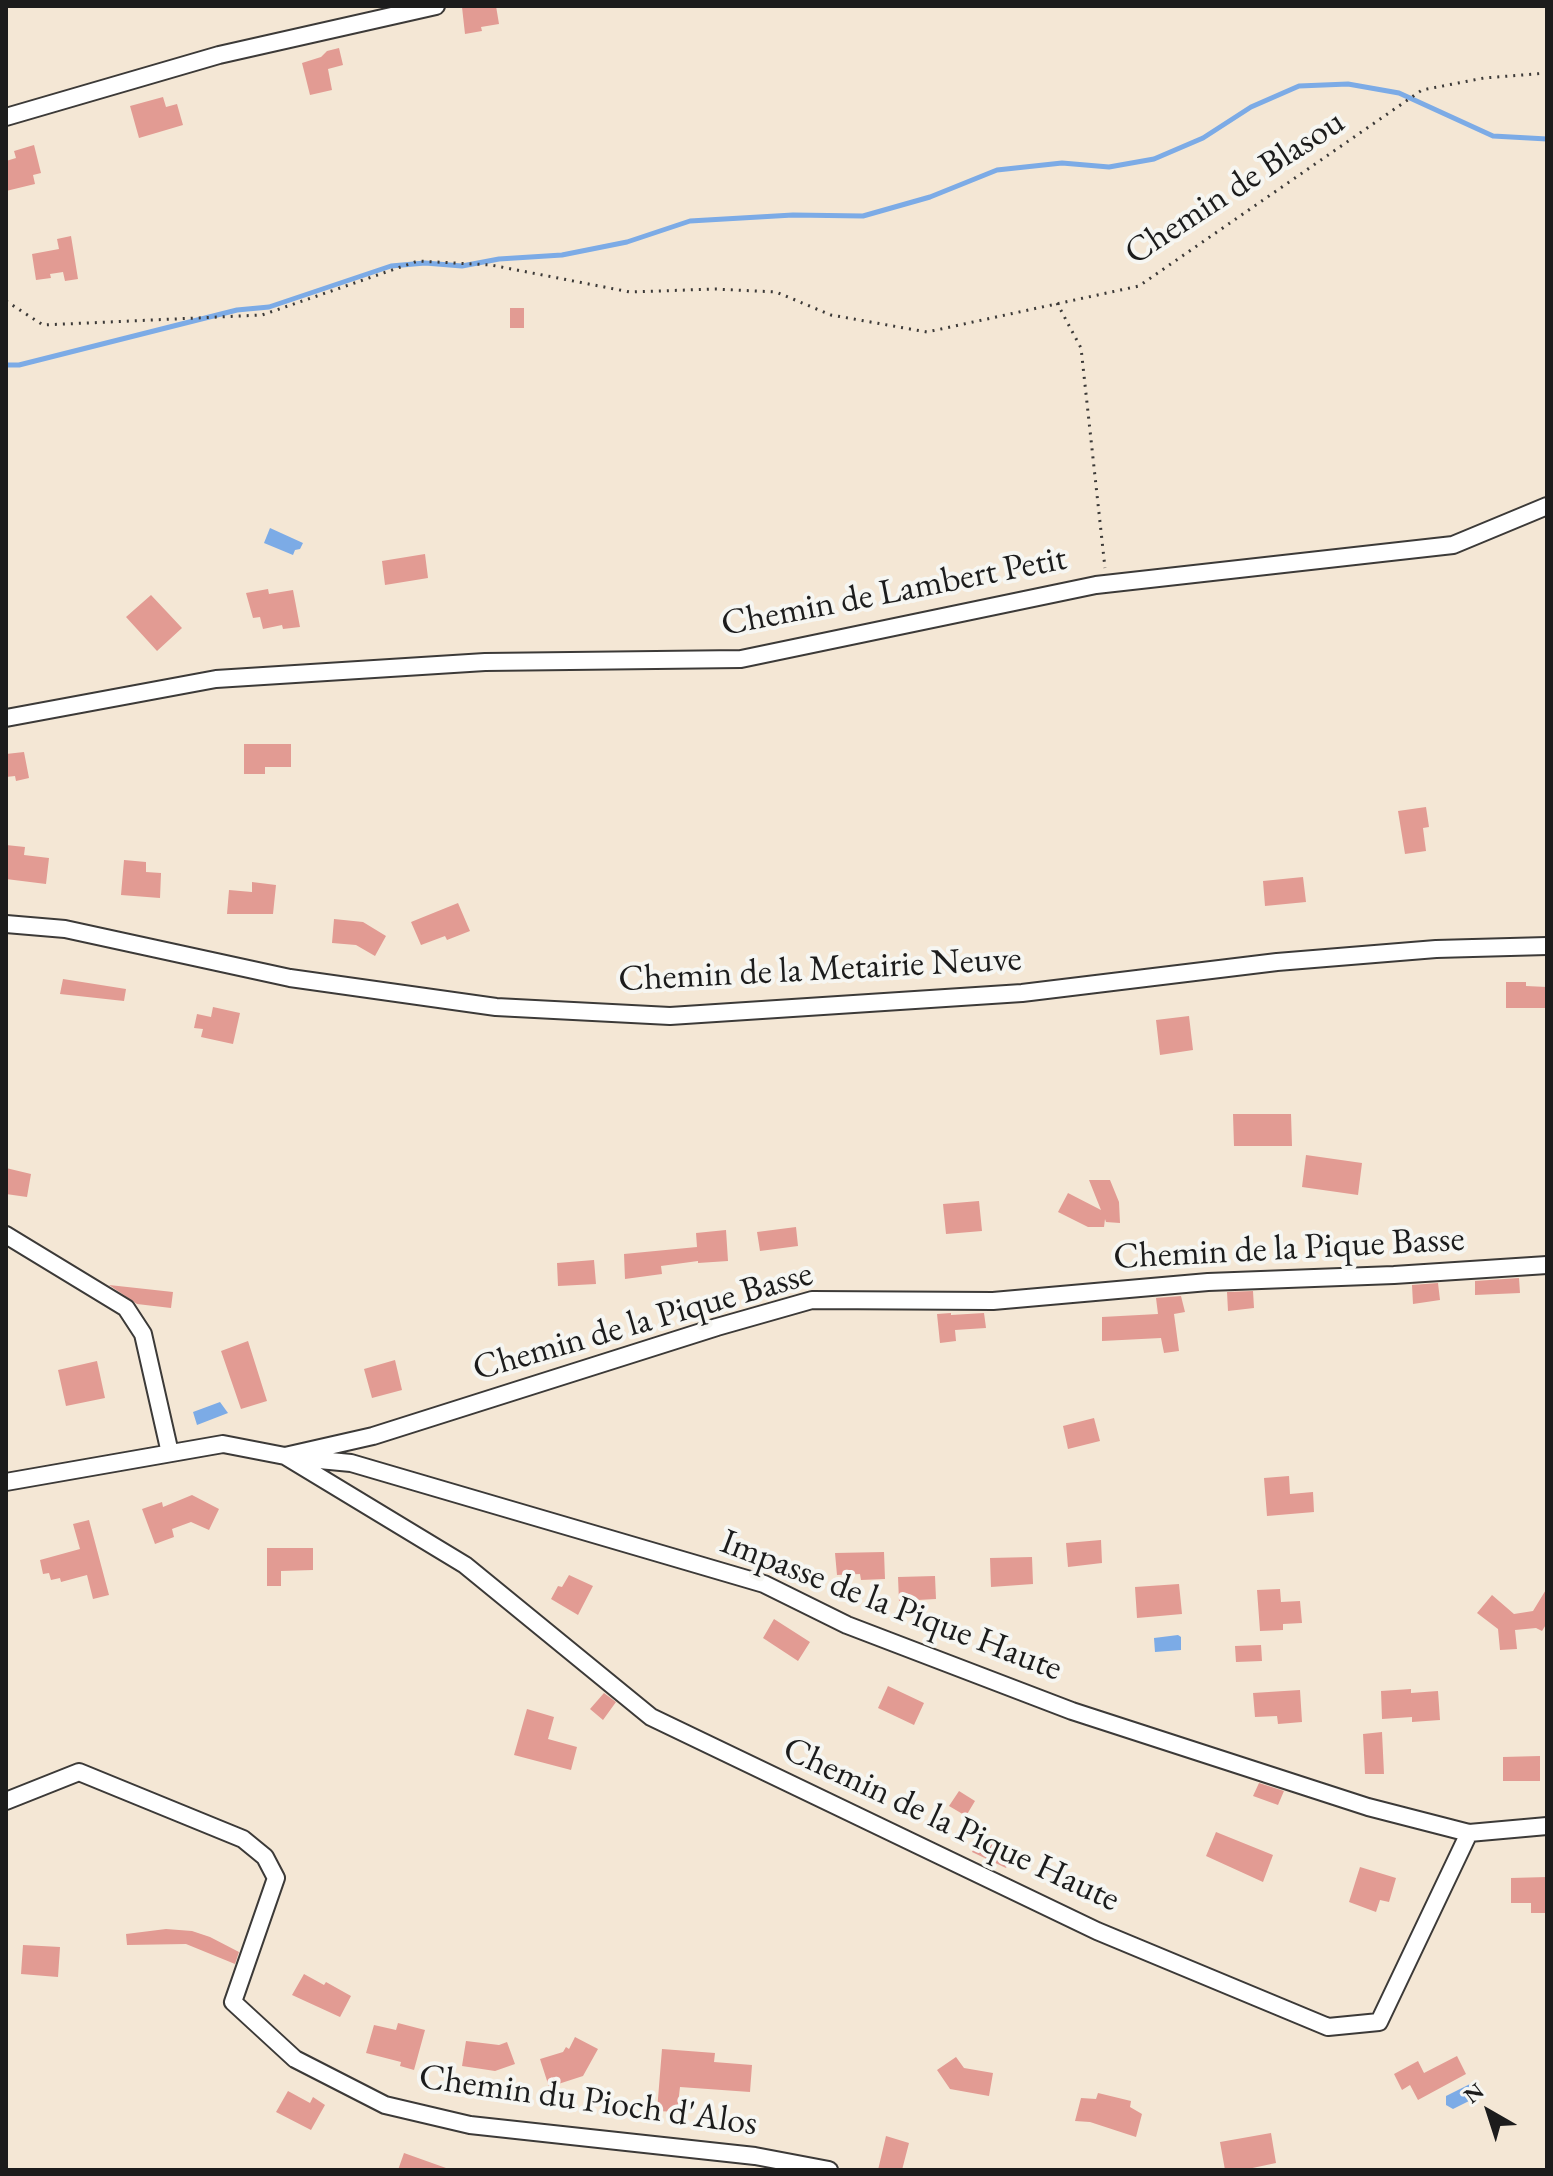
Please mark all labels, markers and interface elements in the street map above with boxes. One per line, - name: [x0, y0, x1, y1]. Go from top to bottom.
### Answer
- street label: Chemin de Blasou: [1117, 101, 1353, 275]
- street label: Chemin de Lambert Petit: [718, 537, 1070, 647]
- street label: Chemin de la Metairie Neuve: [617, 938, 1023, 1002]
- street label: Chemin de la Pique Basse: [1112, 1218, 1466, 1280]
- street label: Chemin de la Pique Basse: [468, 1253, 818, 1391]
- street label: Impasse de la Pique Haute: [714, 1521, 1068, 1691]
- street label: Chemin de la Pique Haute: [776, 1728, 1126, 1922]
- street label: Chemin du Pioch d'Alos: [416, 2056, 760, 2146]
- north arrow: [1449, 2072, 1529, 2152]
- text: N: [1458, 2076, 1490, 2110]

